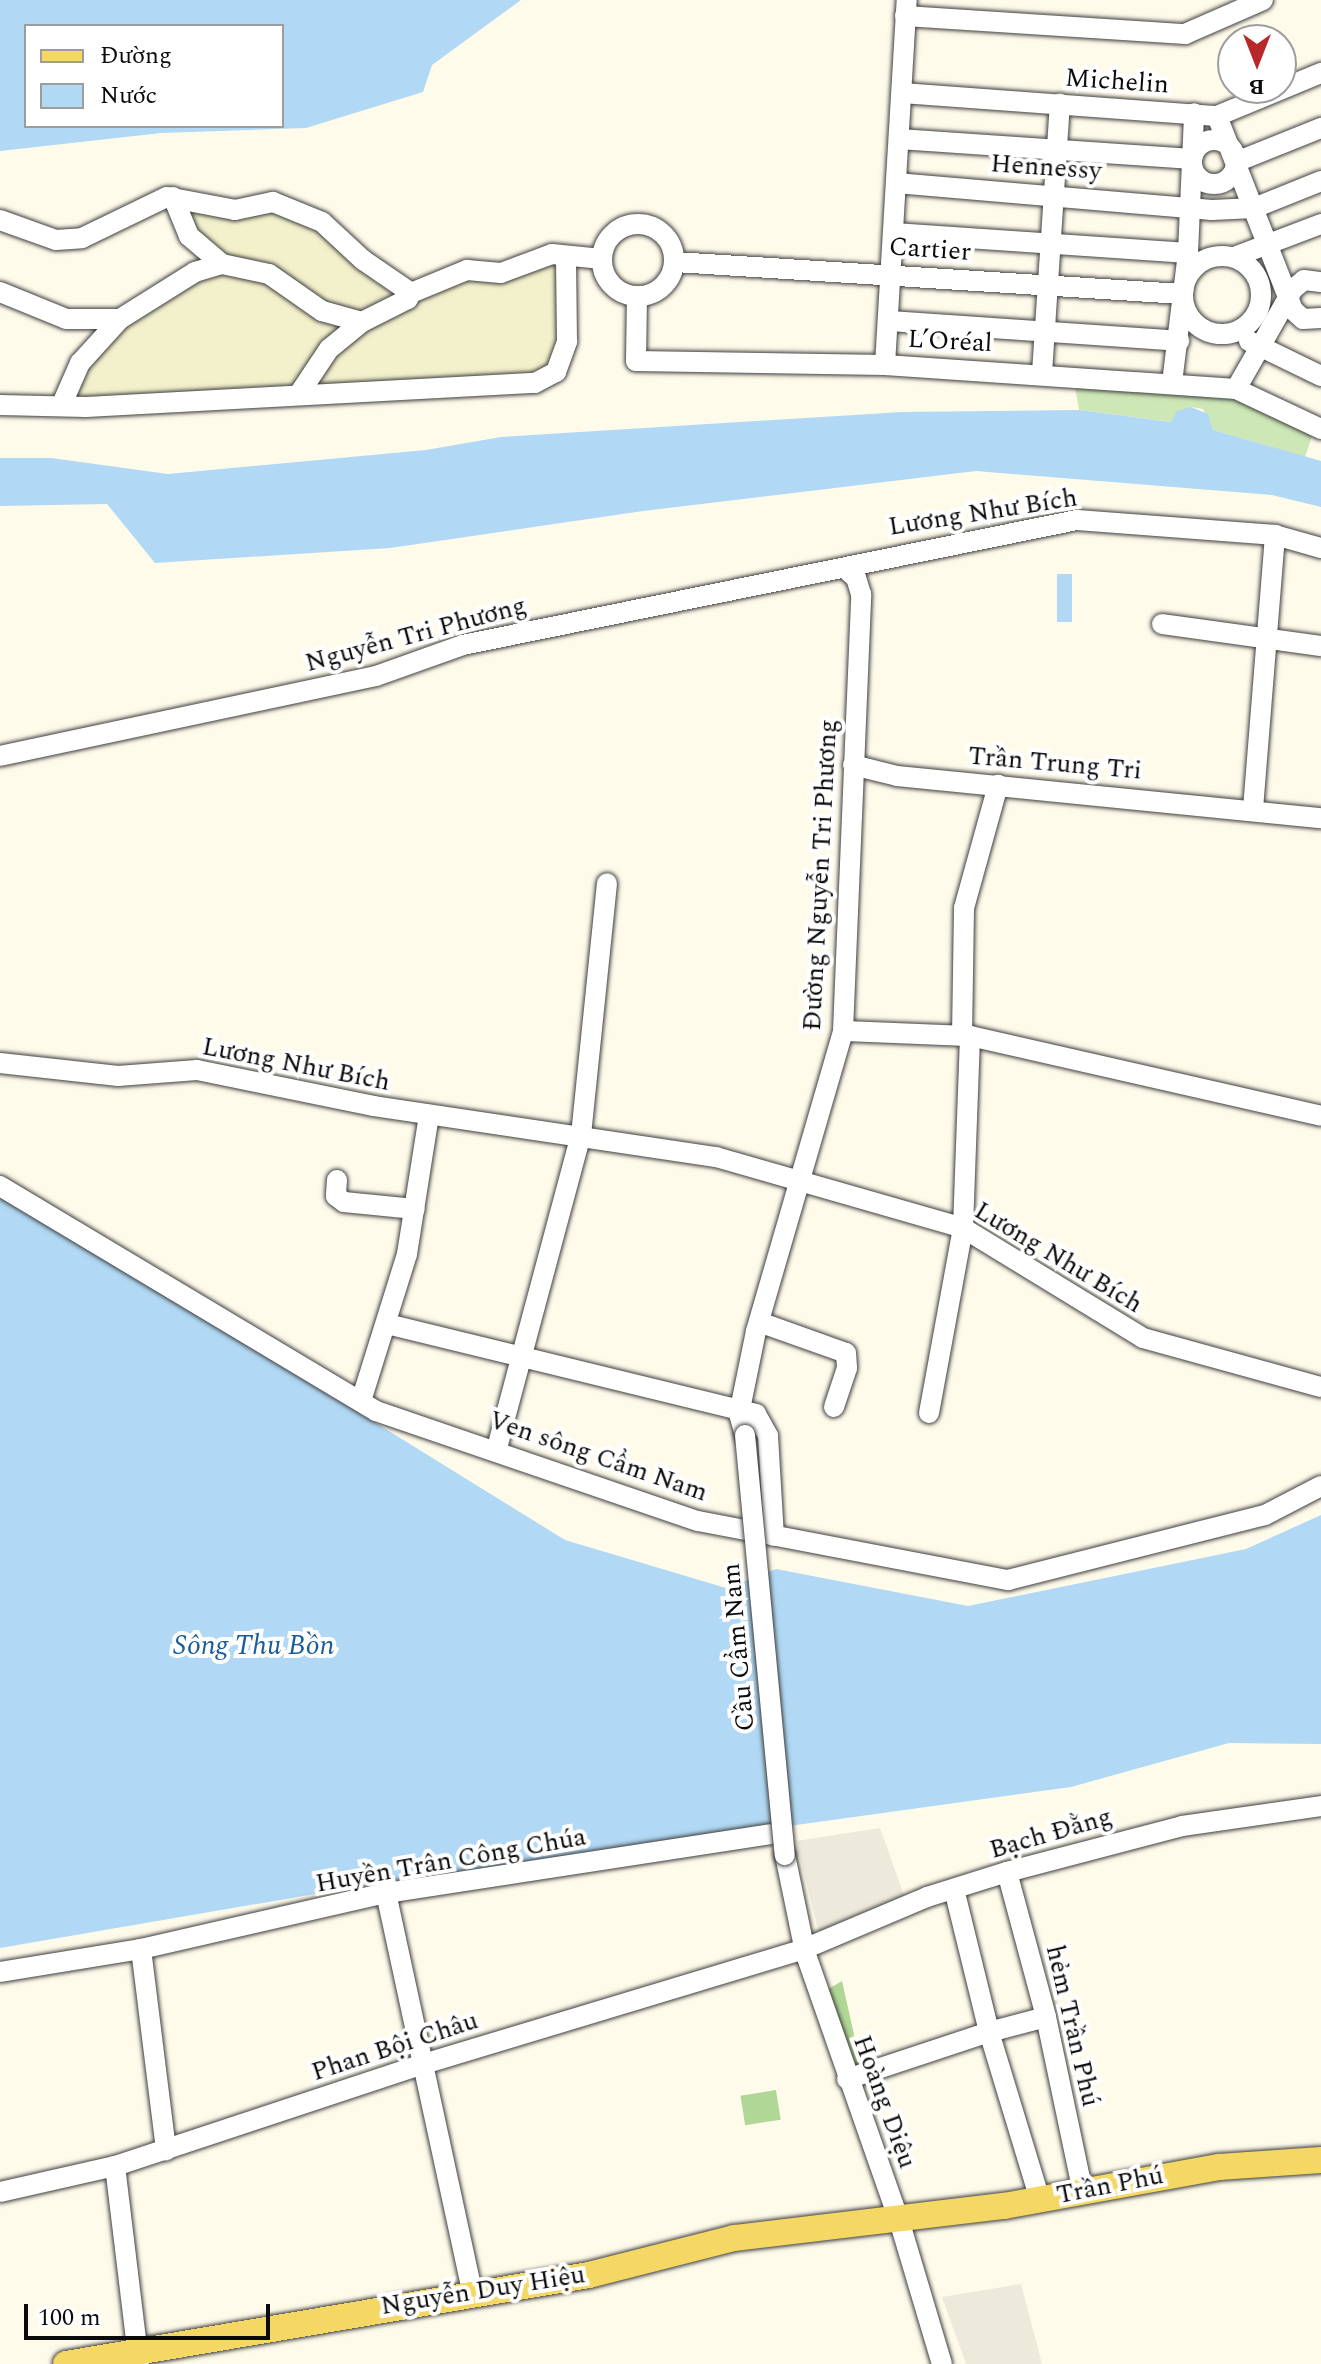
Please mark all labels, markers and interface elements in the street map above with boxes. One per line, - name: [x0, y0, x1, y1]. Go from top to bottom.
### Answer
- legend: [24, 24, 284, 128]
- north arrow: [1217, 24, 1297, 104]
- text: Đường: [100, 38, 172, 74]
- street label: Michelin: [1064, 63, 1170, 101]
- text: B: [1249, 70, 1265, 103]
- text: Nước: [100, 78, 157, 114]
- street label: Hennessy: [989, 149, 1103, 187]
- street label: Cartier: [888, 232, 972, 268]
- street label: L’Oréal: [907, 324, 993, 360]
- street label: Lương Như Bích: [886, 483, 1080, 543]
- street label: Nguyễn Tri Phương: [302, 590, 530, 680]
- street label: Đường Nguyễn Tri Phương: [797, 718, 845, 1032]
- street label: Trần Trung Tri: [967, 741, 1143, 787]
- street label: Lương Như Bích: [199, 1032, 393, 1098]
- street label: Lương Như Bích: [968, 1196, 1148, 1320]
- street label: Ven sông Cẩm Nam: [485, 1405, 711, 1509]
- street label: Cầu Cẩm Nam: [716, 1562, 762, 1732]
- water label: Sông Thu Bồn: [173, 1629, 335, 1663]
- street label: Bạch Đằng: [986, 1802, 1116, 1866]
- street label: Huyền Trân Công Chúa: [313, 1822, 589, 1900]
- street label: hẻm Trần Phú: [1038, 1942, 1106, 2110]
- street label: Phan Bội Châu: [308, 2005, 482, 2089]
- street label: Hoàng Diệu: [846, 2031, 922, 2173]
- street label: Trần Phú: [1054, 2160, 1166, 2212]
- street label: Nguyễn Duy Hiệu: [379, 2259, 587, 2323]
- scale bar: [28, 2288, 274, 2338]
- text: 100 m: [38, 2300, 101, 2336]

